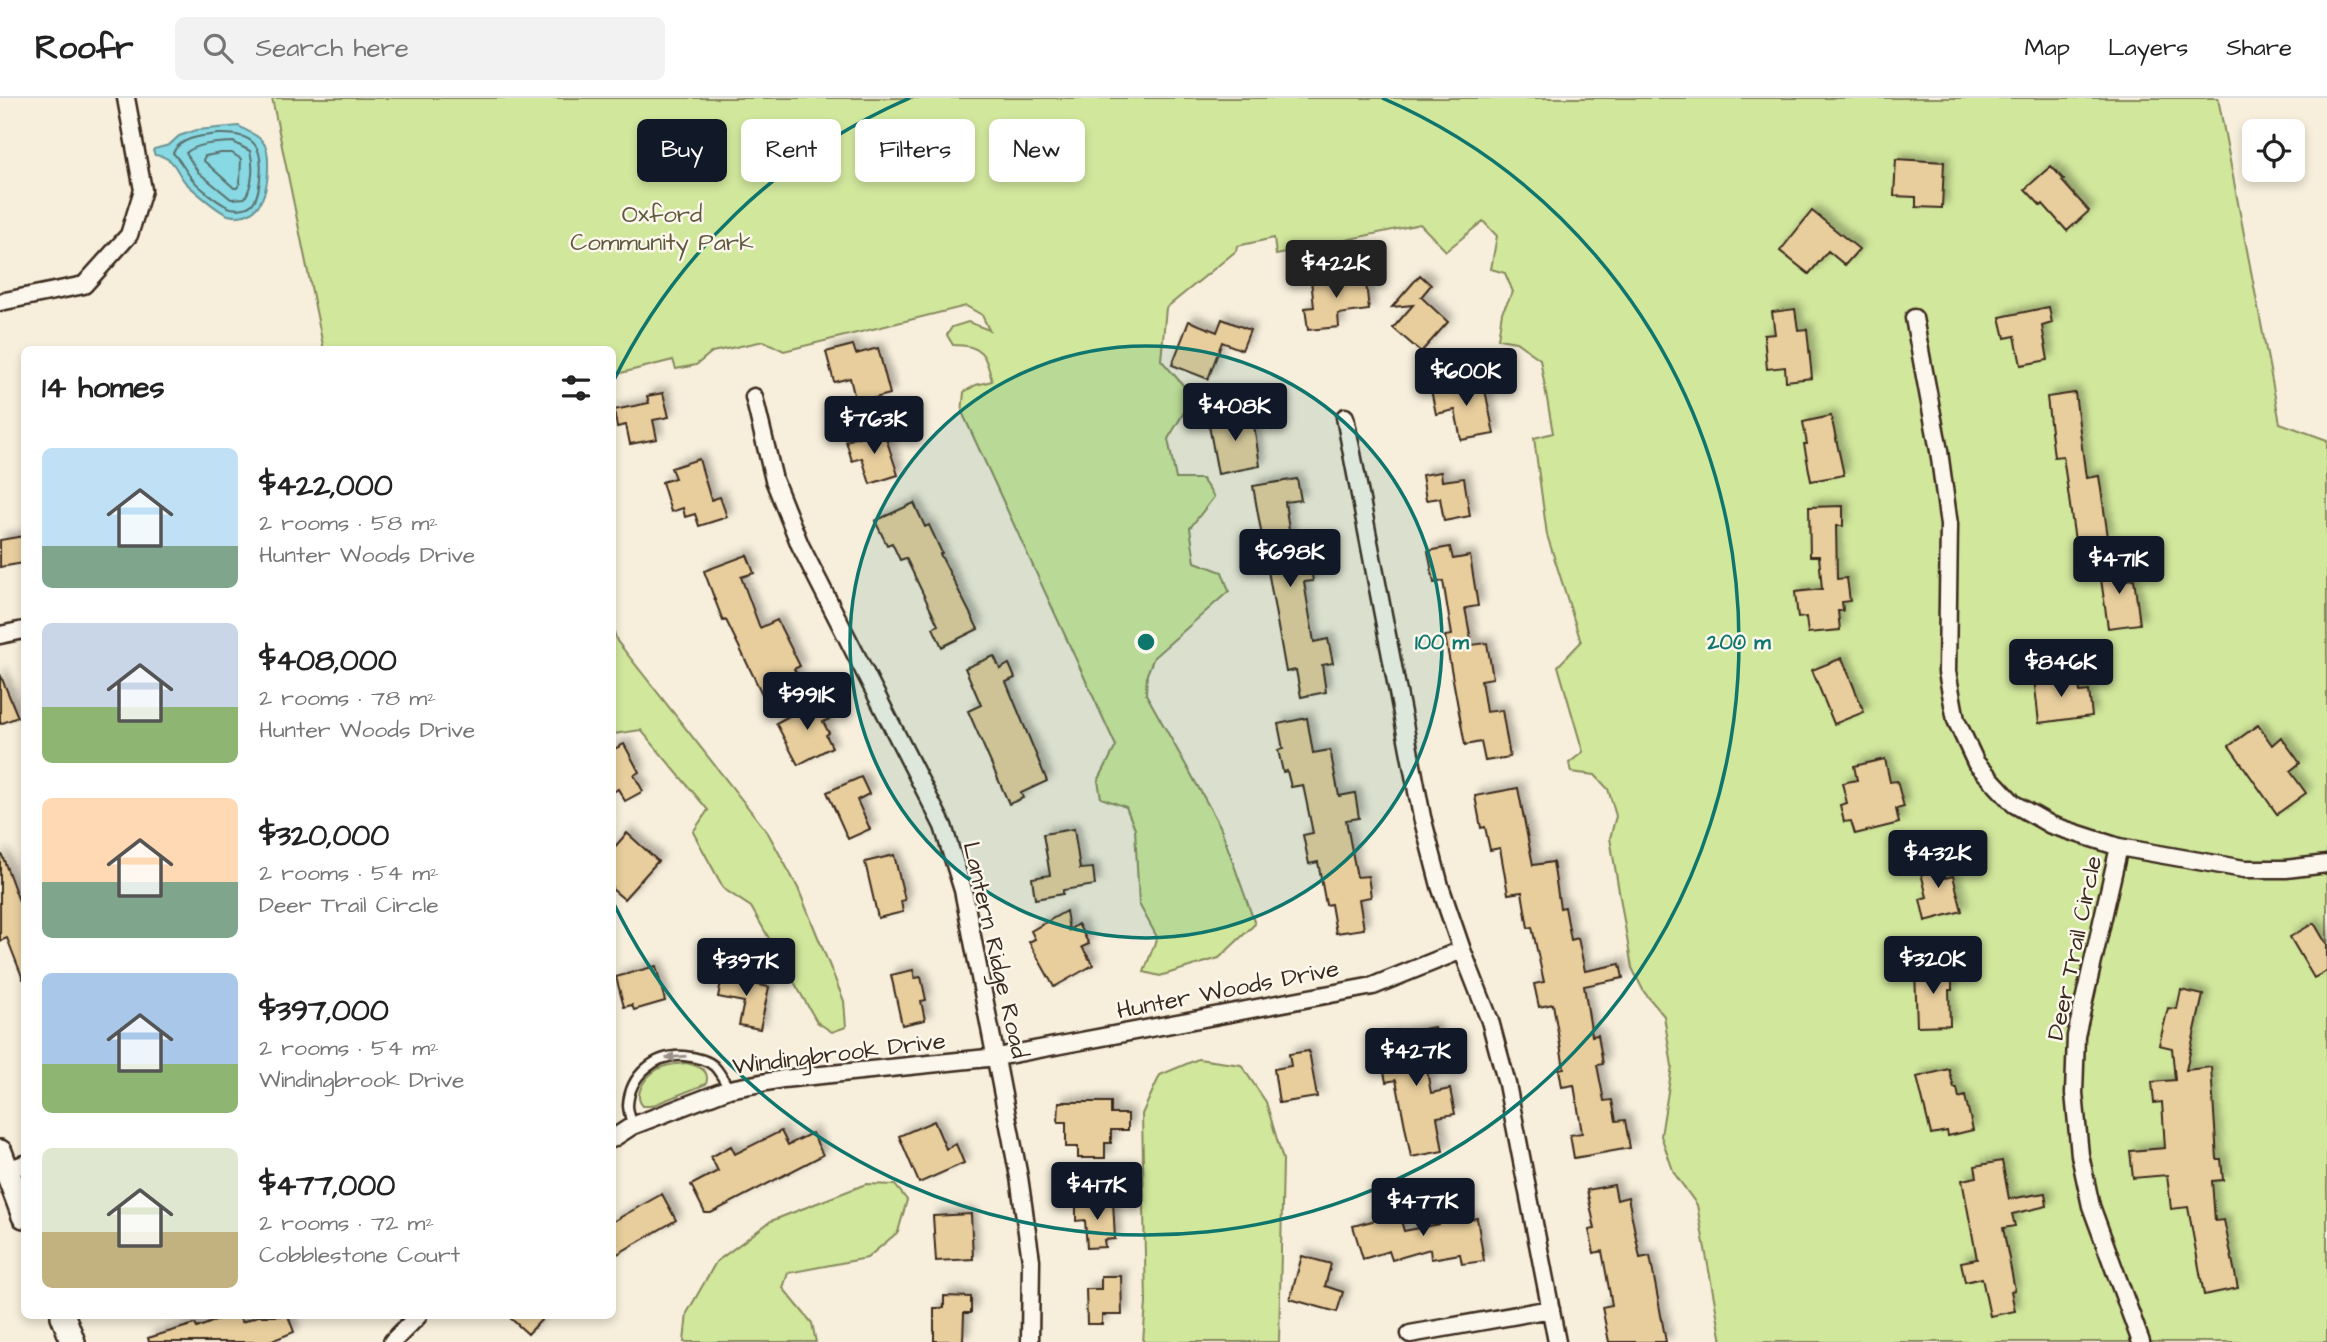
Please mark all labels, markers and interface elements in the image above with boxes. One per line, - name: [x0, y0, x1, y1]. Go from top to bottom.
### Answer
- search box: [175, 17, 665, 80]
- text: Roofr: [35, 25, 133, 71]
- icon: search: [199, 29, 237, 67]
- text: Search here: [255, 30, 409, 66]
- text: Map: [2025, 31, 2070, 65]
- text: Layers: [2108, 31, 2188, 65]
- text: Share: [2226, 31, 2292, 65]
- chip: Buy: [637, 119, 727, 182]
- chip: Rent: [741, 119, 841, 182]
- chip: Filters: [855, 119, 975, 182]
- chip: New: [989, 119, 1085, 182]
- map controls: [2242, 119, 2305, 182]
- button: locate: [2242, 119, 2305, 182]
- park label: Oxford Community Park: [570, 198, 754, 261]
- pin: $422K: [1287, 240, 1385, 300]
- text: $422K: [1302, 247, 1370, 279]
- pin: $600K: [1417, 348, 1515, 408]
- text: $600K: [1431, 355, 1501, 387]
- text: 14 homes: [42, 367, 165, 409]
- icon: filters: [557, 369, 595, 407]
- pin: $408K: [1186, 384, 1284, 443]
- text: $408K: [1199, 390, 1271, 422]
- pin: $763K: [825, 396, 923, 456]
- text: $763K: [840, 403, 908, 435]
- text: $422,000: [259, 465, 393, 507]
- icon: home: [98, 476, 182, 560]
- text: 2 rooms · 58 m²: [259, 507, 438, 539]
- pin: $698K: [1241, 530, 1339, 589]
- text: $698K: [1255, 536, 1325, 568]
- pin: $471K: [2070, 536, 2168, 596]
- text: Hunter Woods Drive: [259, 539, 475, 571]
- text: $471K: [2089, 543, 2149, 575]
- text: 100 m: [1415, 628, 1470, 657]
- text: 200 m: [1706, 628, 1771, 657]
- centre of rings: [1134, 630, 1158, 654]
- text: $408,000: [259, 640, 397, 682]
- pin: $846K: [2012, 640, 2110, 699]
- text: $846K: [2025, 646, 2097, 678]
- icon: home: [98, 651, 182, 735]
- pin: $991K: [758, 672, 856, 732]
- text: $991K: [779, 679, 835, 711]
- text: 2 rooms · 78 m²: [259, 682, 436, 714]
- text: Hunter Woods Drive: [259, 714, 475, 746]
- text: $320,000: [259, 815, 389, 857]
- icon: home: [98, 826, 182, 910]
- pin: $432K: [1889, 830, 1987, 890]
- text: $432K: [1904, 837, 1972, 869]
- street label: Lantern Ridge Road: [953, 838, 1036, 1062]
- street label: Deer Trail Circle: [2039, 853, 2111, 1043]
- text: 2 rooms · 54 m²: [259, 857, 439, 889]
- text: Deer Trail Circle: [259, 889, 439, 921]
- pin: $320K: [1884, 936, 1982, 996]
- pin: $397K: [697, 939, 795, 998]
- text: $320K: [1900, 943, 1966, 975]
- text: $397K: [713, 945, 779, 977]
- street label: Hunter Woods Drive: [1114, 952, 1342, 1028]
- text: $397,000: [259, 990, 389, 1032]
- icon: home: [98, 1001, 182, 1085]
- street label: Windingbrook Drive: [731, 1024, 948, 1085]
- pin: $427K: [1367, 1028, 1465, 1088]
- text: 2 rooms · 54 m²: [259, 1032, 439, 1064]
- text: $427K: [1381, 1035, 1451, 1067]
- one-way arrow: [665, 1052, 687, 1063]
- text: Windingbrook Drive: [259, 1064, 465, 1096]
- pin: $417K: [1048, 1162, 1146, 1222]
- text: $477,000: [259, 1165, 395, 1207]
- text: $417K: [1067, 1169, 1127, 1201]
- icon: home: [98, 1176, 182, 1260]
- pin: $477K: [1374, 1178, 1472, 1238]
- text: $477K: [1388, 1185, 1458, 1217]
- text: 2 rooms · 72 m²: [259, 1207, 434, 1239]
- text: Cobblestone Court: [259, 1239, 460, 1271]

